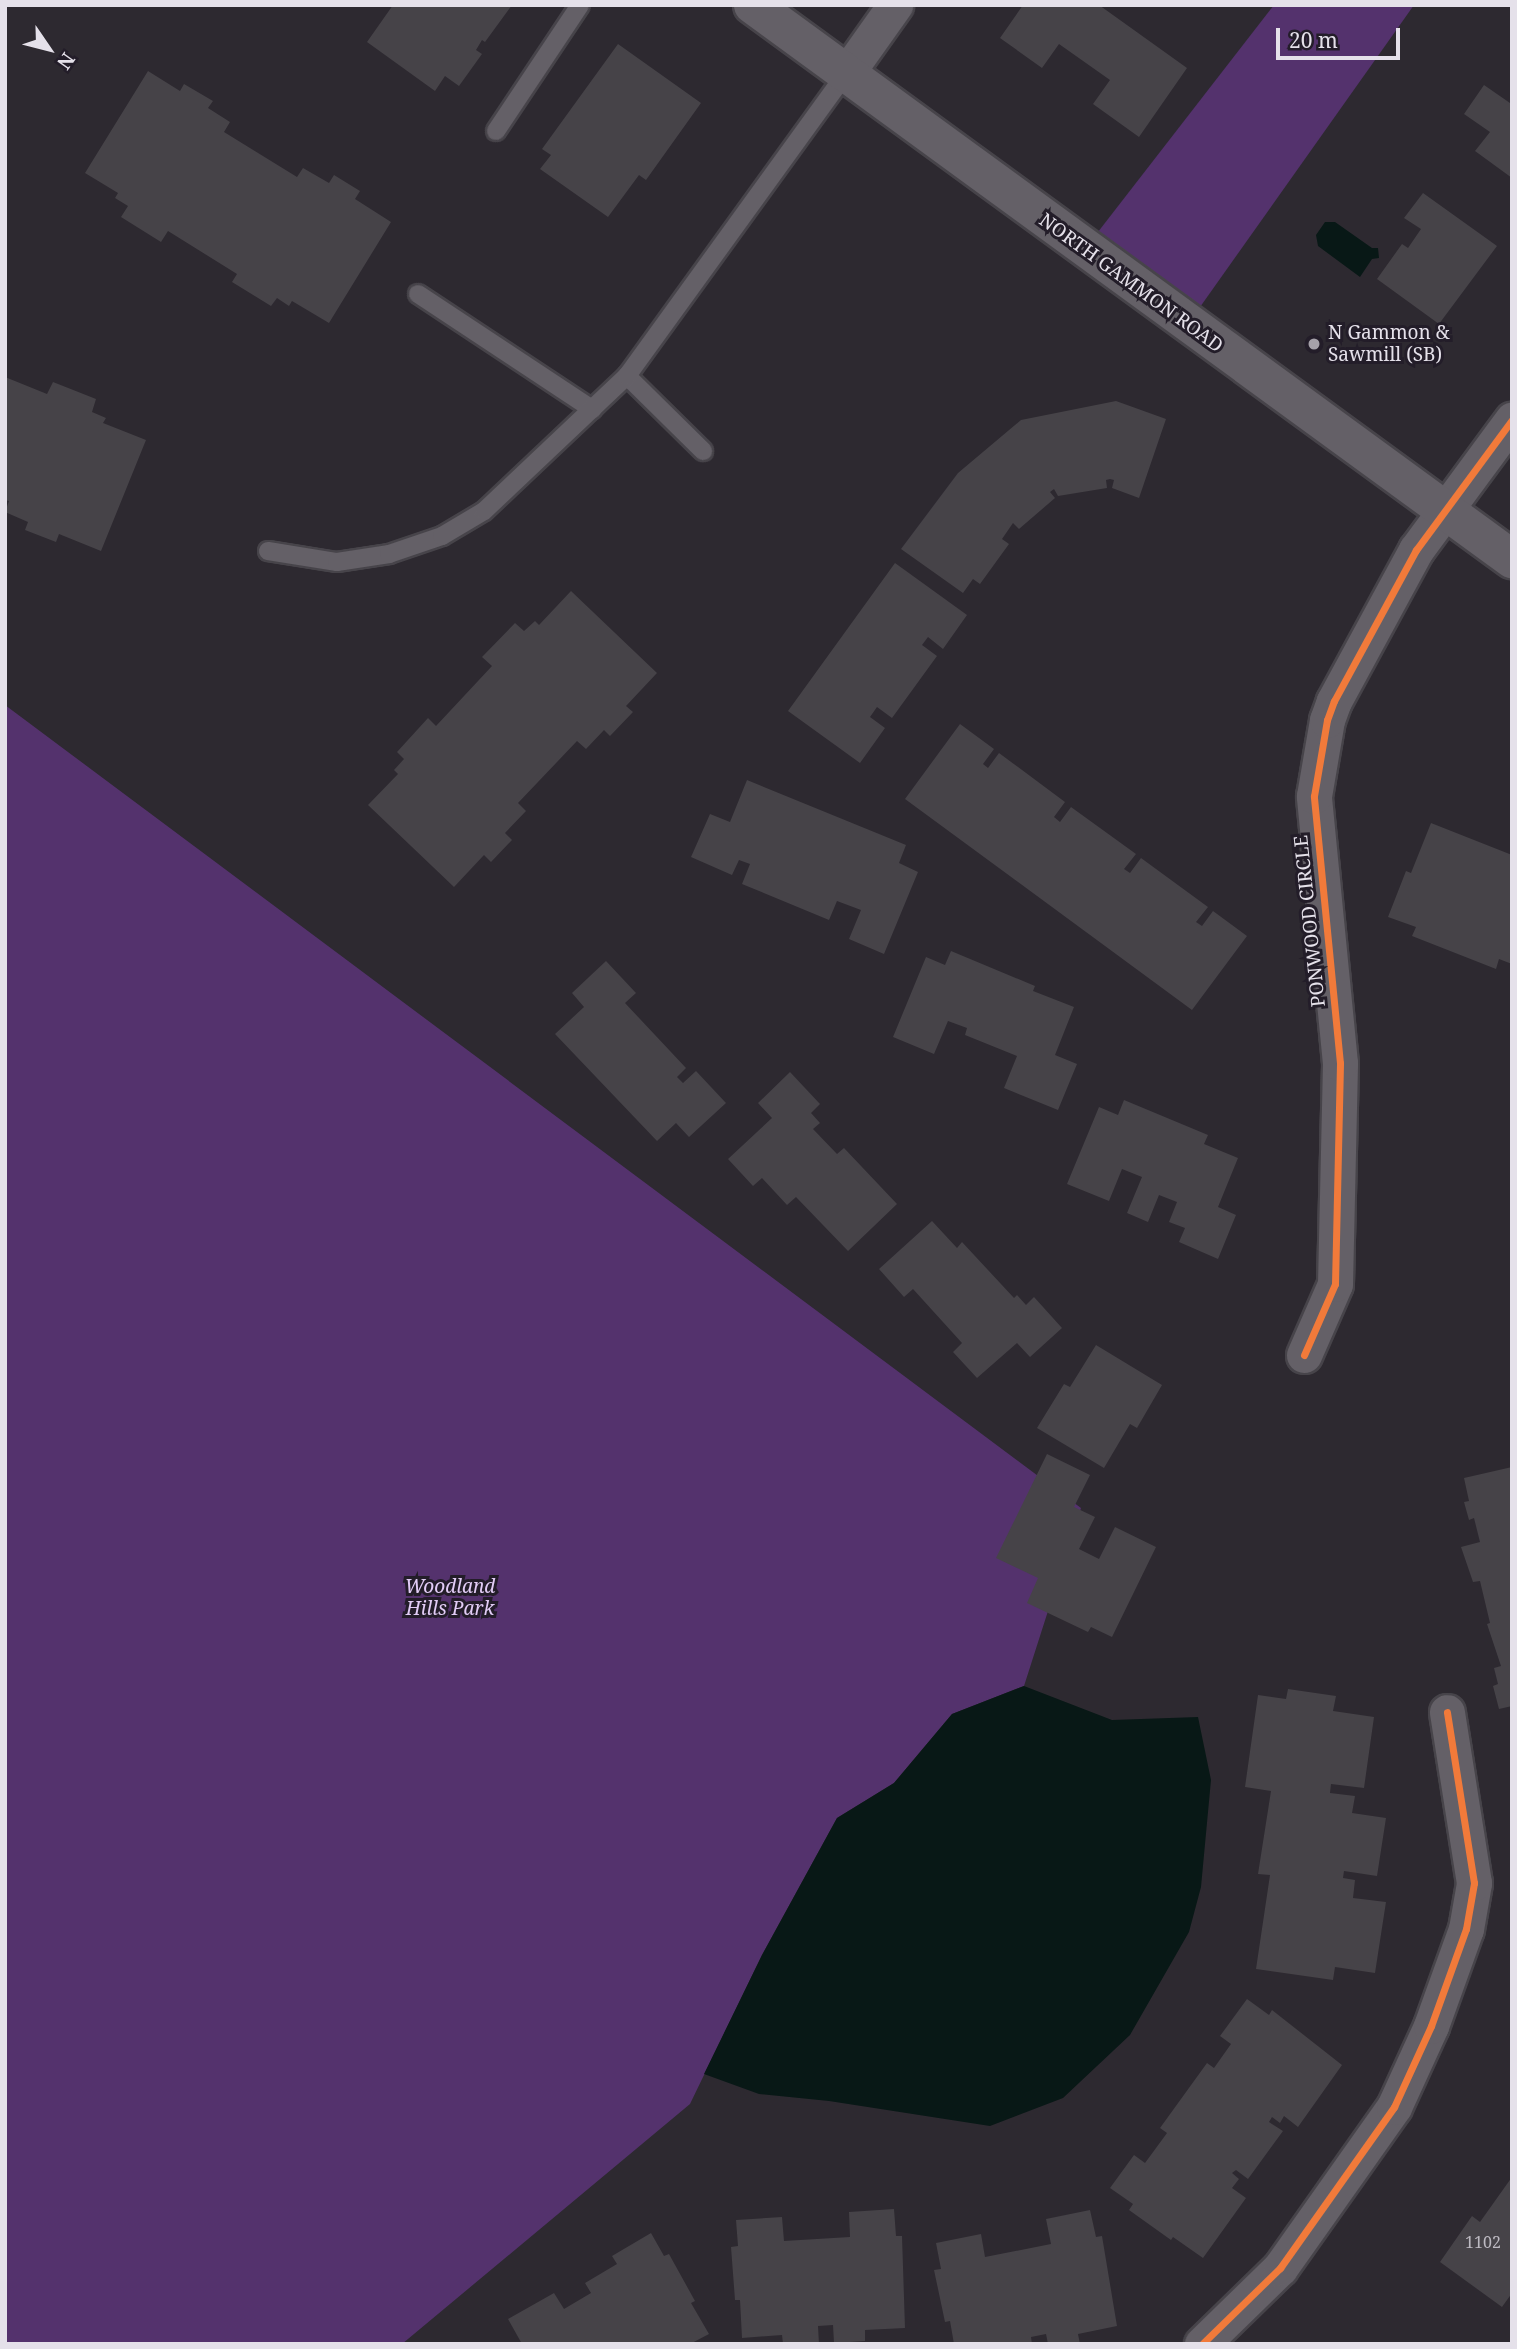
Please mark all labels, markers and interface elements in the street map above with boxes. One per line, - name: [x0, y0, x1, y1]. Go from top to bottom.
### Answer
- north arrow: [14, 14, 84, 84]
- scale bar: [1279, 14, 1403, 58]
- text: 20 m: [1289, 26, 1338, 54]
- text: N: [51, 47, 81, 75]
- street label: NORTH GAMMON ROAD: [1035, 209, 1227, 357]
- place label: N Gammon & Sawmill (SB): [1328, 322, 1450, 366]
- marker: N Gammon & Sawmill (SB): [1306, 336, 1322, 352]
- street label: PONWOOD CIRCLE: [1290, 834, 1330, 1008]
- park label: Woodland Hills Park: [405, 1576, 495, 1620]
- house number: 1102: [1465, 2232, 1501, 2252]

